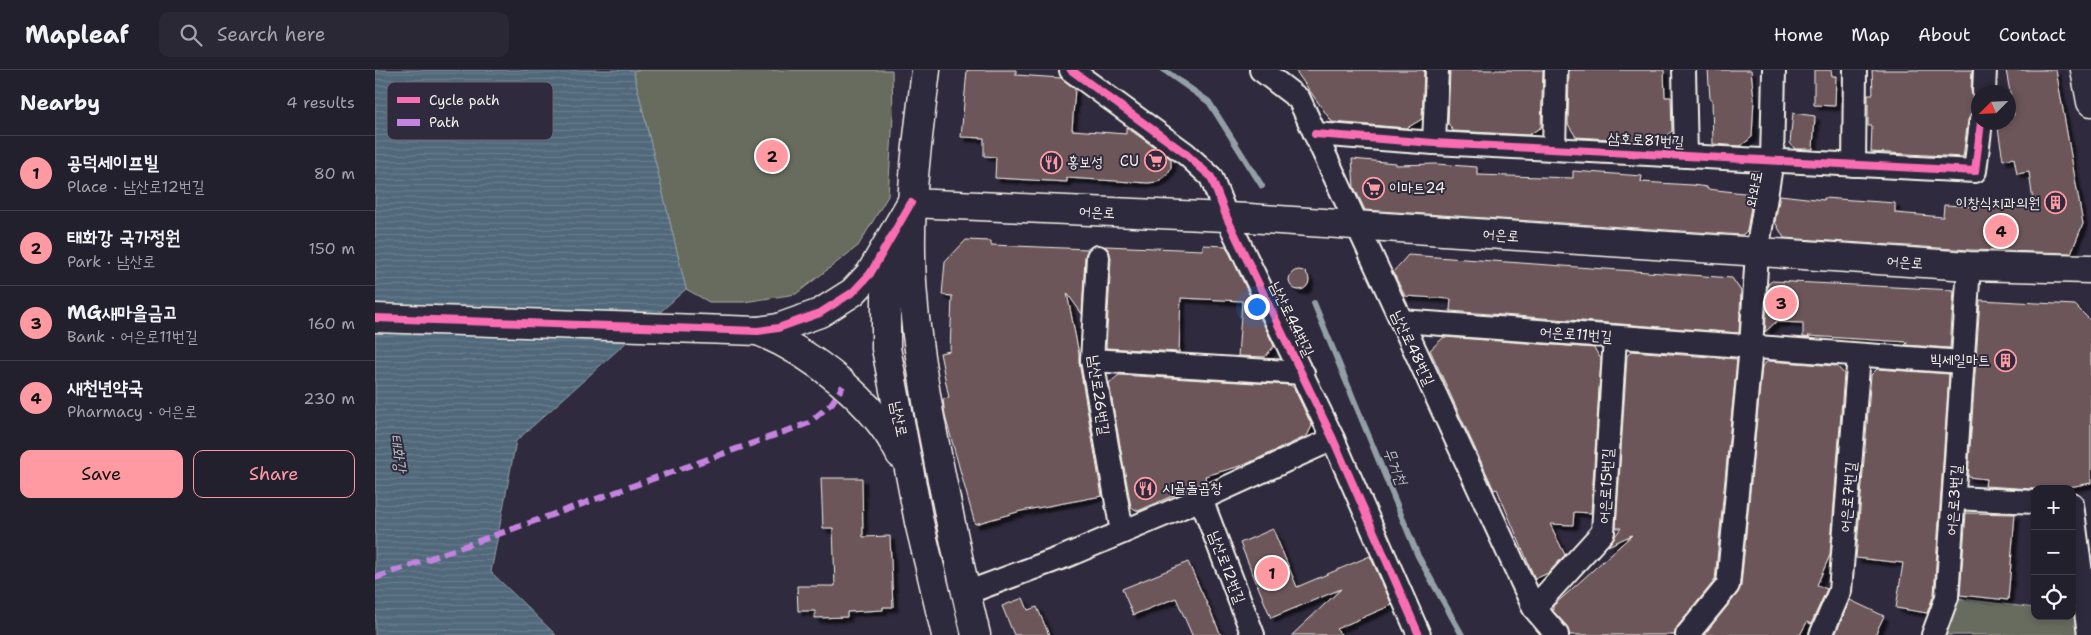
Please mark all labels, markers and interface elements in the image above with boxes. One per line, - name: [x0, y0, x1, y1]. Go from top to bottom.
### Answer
- search box: [159, 12, 509, 57]
- text: Mapleaf: [25, 19, 129, 51]
- icon: search: [177, 21, 205, 49]
- text: Search here: [217, 22, 325, 47]
- text: Home: [1774, 23, 1823, 47]
- text: Map: [1851, 23, 1890, 47]
- text: About: [1918, 23, 1971, 47]
- text: Contact: [1999, 23, 2066, 47]
- legend: [387, 82, 553, 140]
- north arrow: [1971, 85, 2016, 130]
- text: Nearby: [20, 89, 100, 117]
- text: Cycle path: [429, 91, 500, 109]
- text: 4 results: [286, 92, 355, 113]
- text: Path: [429, 113, 460, 131]
- street label: 삼호로81번길: [1607, 128, 1685, 152]
- pin: 2: [756, 137, 788, 175]
- supermarket icon: CU: [1143, 149, 1167, 173]
- text: 공덕세이프빌: [67, 150, 159, 175]
- restaurant icon: 홍보성: [1039, 150, 1063, 174]
- place label: CU: [1120, 151, 1139, 171]
- place label: 홍보성: [1067, 152, 1103, 172]
- text: 1: [32, 163, 40, 184]
- text: 80 m: [314, 163, 355, 184]
- street label: 와와로: [1741, 169, 1767, 209]
- text: Place · 남산로12번길: [67, 176, 205, 197]
- supermarket icon: 이마트24: [1361, 176, 1385, 200]
- place label: 이마트24: [1389, 178, 1445, 198]
- building icon: 이창식치과의원: [2044, 191, 2068, 215]
- place label: 이창식치과의원: [1956, 193, 2040, 213]
- street label: 어은로: [1078, 201, 1116, 223]
- pin: 4: [1985, 212, 2017, 250]
- street label: 어은로: [1482, 224, 1520, 246]
- text: 태화강 국가정원: [67, 225, 181, 250]
- text: 2: [30, 238, 42, 259]
- text: 150 m: [308, 238, 355, 259]
- text: Park · 남산로: [67, 251, 155, 272]
- street label: 어은로: [1886, 251, 1924, 273]
- street label: 남산로44번길: [1265, 278, 1319, 360]
- pin: 3: [1765, 284, 1797, 322]
- your location: [1244, 294, 1270, 320]
- text: MG새마을금고: [67, 300, 178, 325]
- street label: 남산로48번길: [1387, 307, 1439, 389]
- text: 3: [30, 313, 42, 334]
- text: 160 m: [308, 313, 355, 334]
- street label: 어은로11번길: [1539, 322, 1613, 346]
- text: Bank · 어은로11번길: [67, 326, 198, 347]
- building icon: 빅세일마트: [1994, 348, 2018, 372]
- place label: 빅세일마트: [1930, 350, 1990, 370]
- street label: 남산로26번길: [1083, 354, 1115, 436]
- text: 새천년약국: [67, 375, 143, 400]
- text: 4: [30, 388, 42, 409]
- text: 230 m: [303, 388, 355, 409]
- street label: 남산로: [886, 399, 912, 439]
- text: Pharmacy · 어은로: [67, 401, 197, 422]
- water label: 태화강: [385, 432, 412, 476]
- water label: 무거천: [1379, 444, 1413, 490]
- street label: 어은로15번길: [1594, 448, 1618, 524]
- button: Save: [20, 450, 183, 498]
- button: Share: [193, 450, 355, 498]
- street label: 어은로7번길: [1835, 461, 1861, 533]
- street label: 어은로3번길: [1942, 464, 1966, 536]
- restaurant icon: 시골돌곱창: [1134, 476, 1158, 500]
- place label: 시골돌곱창: [1162, 478, 1222, 498]
- map controls: [2031, 485, 2076, 620]
- button: +: [2031, 485, 2076, 530]
- street label: 남산로12번길: [1204, 528, 1250, 606]
- button: −: [2031, 530, 2076, 575]
- pin: 1: [1256, 554, 1288, 592]
- button: locate: [2031, 575, 2076, 620]

